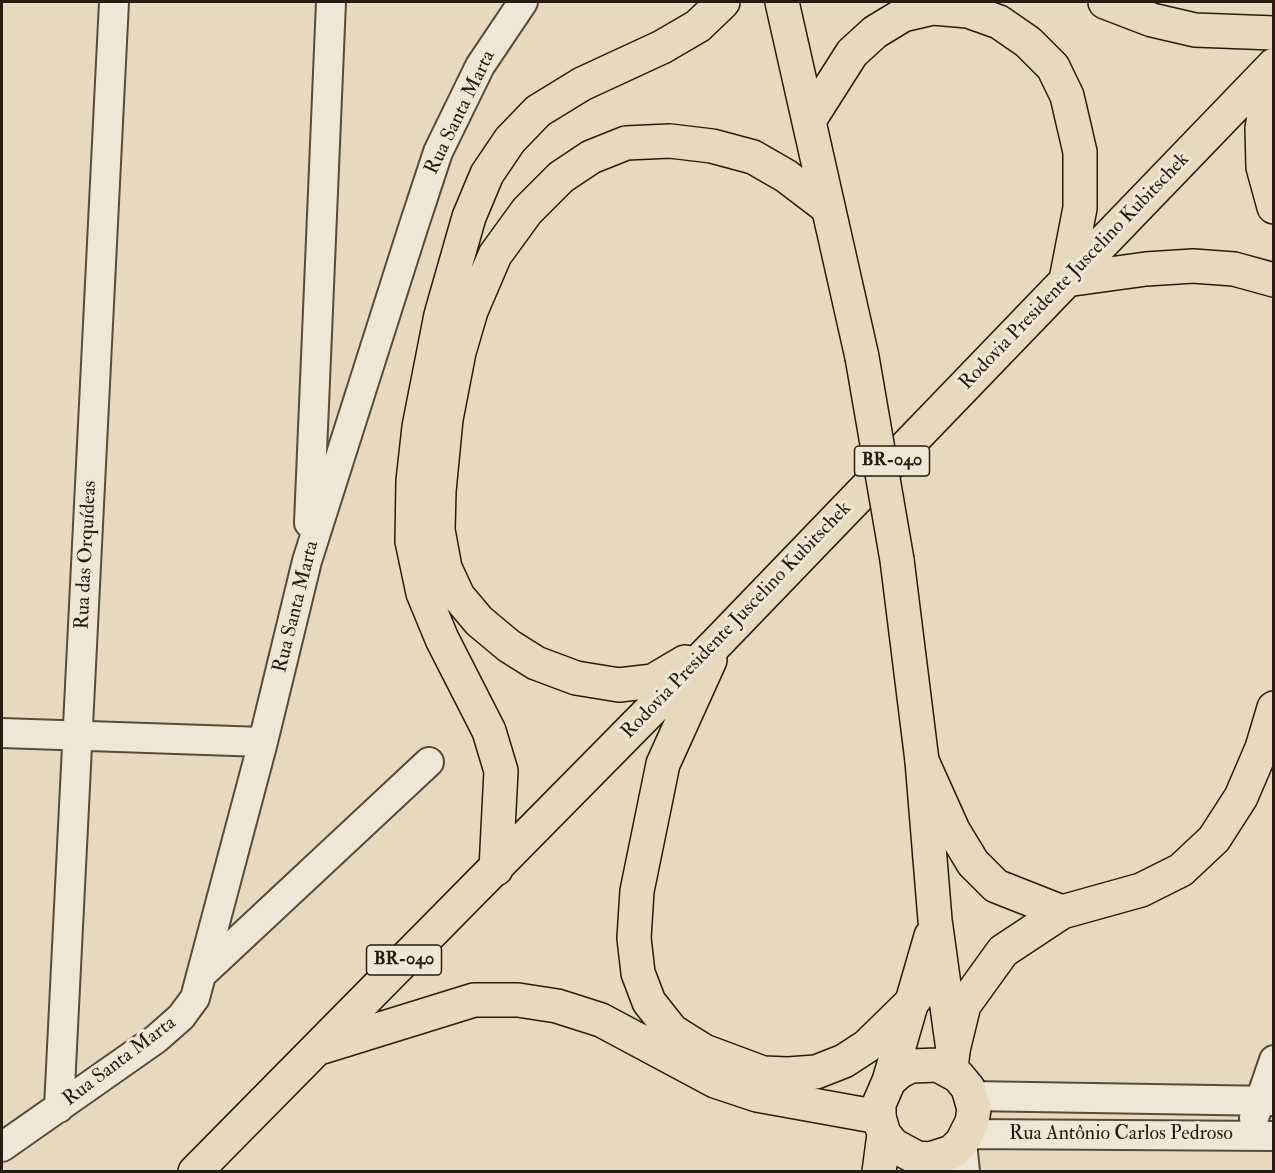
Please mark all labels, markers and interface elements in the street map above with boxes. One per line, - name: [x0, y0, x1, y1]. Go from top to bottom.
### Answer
- street label: Rua Santa Marta: [421, 47, 501, 179]
- street label: Rodovia Presidente Juscelino Kubitschek: [955, 148, 1195, 396]
- road number: BR-040: [854, 446, 930, 476]
- street label: Rua das Orquídeas: [71, 480, 103, 630]
- street label: Rodovia Presidente Juscelino Kubitschek: [617, 497, 857, 745]
- street label: Rua Santa Marta: [269, 539, 325, 675]
- road number: BR-040: [366, 945, 442, 975]
- street label: Rua Santa Marta: [59, 1012, 181, 1112]
- street label: Rua Antônio Carlos Pedroso: [1009, 1123, 1233, 1147]

